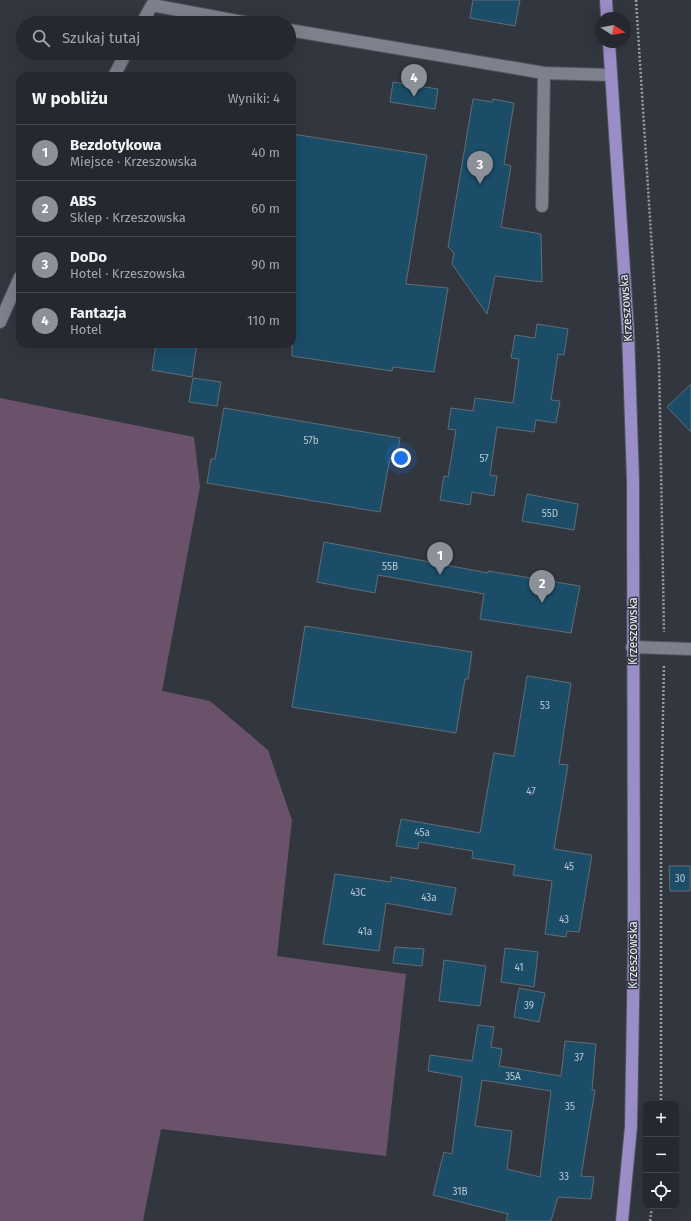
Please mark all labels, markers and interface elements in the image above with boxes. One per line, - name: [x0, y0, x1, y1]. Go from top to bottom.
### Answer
- north arrow: [595, 12, 631, 48]
- search box: [16, 16, 296, 60]
- icon: search: [30, 27, 52, 49]
- text: Szukaj tutaj: [62, 29, 140, 47]
- pin: 4: [401, 64, 427, 97]
- text: W pobliżu: [32, 88, 108, 109]
- text: Wyniki: 4: [228, 91, 280, 106]
- text: Bezdotykowa: [70, 136, 162, 154]
- text: 1: [42, 145, 48, 160]
- text: 40 m: [251, 145, 280, 160]
- pin: 3: [467, 151, 493, 184]
- text: Miejsce · Krzeszowska: [70, 154, 197, 169]
- text: ABS: [70, 192, 96, 210]
- text: 2: [42, 201, 48, 216]
- text: 60 m: [251, 201, 280, 216]
- text: Sklep · Krzeszowska: [70, 210, 186, 225]
- text: DoDo: [70, 248, 107, 266]
- text: 3: [42, 257, 48, 272]
- text: 90 m: [251, 257, 280, 272]
- text: Hotel · Krzeszowska: [70, 266, 185, 281]
- street label: Krzeszowska: [617, 274, 635, 342]
- text: Fantazja: [70, 304, 126, 322]
- text: 4: [41, 313, 49, 328]
- text: 110 m: [247, 313, 280, 328]
- text: Hotel: [70, 322, 102, 337]
- house number: 57b: [303, 435, 319, 447]
- your location: [391, 448, 411, 468]
- house number: 57: [479, 453, 489, 465]
- house number: 55D: [542, 508, 558, 520]
- pin: 1: [427, 542, 453, 575]
- house number: 55B: [382, 561, 398, 573]
- pin: 2: [529, 570, 555, 603]
- street label: Krzeszowska: [626, 597, 640, 665]
- house number: 53: [540, 700, 550, 712]
- house number: 47: [526, 786, 536, 798]
- house number: 45a: [414, 827, 430, 839]
- house number: 45: [564, 861, 574, 873]
- house number: 30: [675, 873, 686, 885]
- house number: 43C: [350, 887, 366, 899]
- house number: 43a: [421, 892, 437, 904]
- house number: 43: [559, 914, 569, 926]
- street label: Krzeszowska: [626, 921, 640, 989]
- house number: 41a: [358, 926, 372, 938]
- house number: 41: [514, 962, 524, 974]
- house number: 39: [524, 1000, 534, 1012]
- house number: 37: [574, 1052, 584, 1064]
- house number: 35A: [505, 1071, 521, 1083]
- house number: 35: [565, 1101, 575, 1113]
- map controls: [643, 1101, 679, 1209]
- button: +: [643, 1101, 679, 1137]
- button: −: [643, 1137, 679, 1173]
- house number: 33: [559, 1171, 569, 1183]
- button: locate: [643, 1173, 679, 1209]
- house number: 31B: [452, 1186, 468, 1198]

